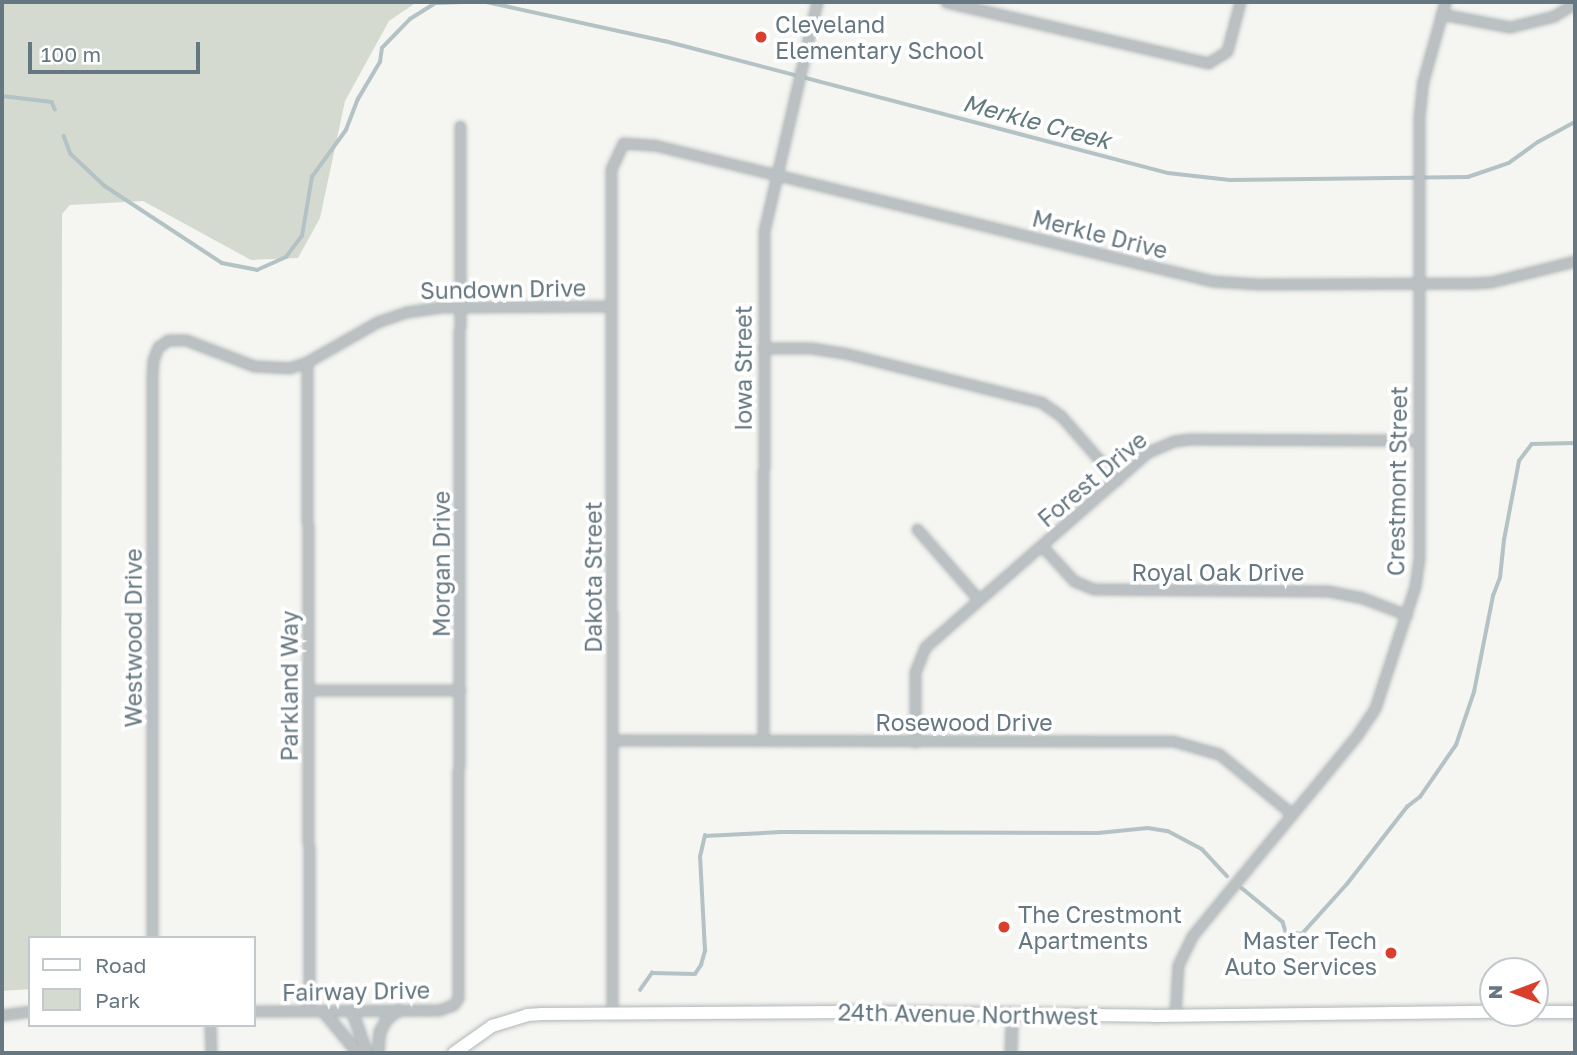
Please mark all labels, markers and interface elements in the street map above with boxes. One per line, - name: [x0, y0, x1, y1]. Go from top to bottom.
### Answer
- place label: Cleveland Elementary School: [775, 10, 984, 64]
- scale bar: [32, 28, 203, 72]
- marker: Cleveland Elementary School: [753, 29, 769, 45]
- text: 100 m: [41, 41, 101, 67]
- water label: Merkle Creek: [960, 87, 1114, 155]
- street label: Merkle Drive: [1030, 204, 1170, 264]
- street label: Sundown Drive: [420, 274, 586, 304]
- street label: Iowa Street: [729, 305, 757, 431]
- street label: Crestmont Street: [1382, 386, 1412, 576]
- street label: Forest Drive: [1032, 426, 1152, 532]
- street label: Morgan Drive: [427, 491, 455, 637]
- street label: Dakota Street: [579, 501, 607, 653]
- street label: Westwood Drive: [119, 548, 147, 728]
- street label: Royal Oak Drive: [1132, 558, 1304, 586]
- street label: Parkland Way: [275, 611, 303, 761]
- street label: Rosewood Drive: [875, 708, 1053, 736]
- place label: The Crestmont Apartments: [1018, 900, 1182, 954]
- marker: The Crestmont Apartments: [996, 919, 1012, 935]
- place label: Master Tech Auto Services: [1225, 926, 1377, 980]
- legend: [28, 936, 256, 1027]
- marker: Master Tech Auto Services: [1383, 945, 1399, 961]
- text: Road: [95, 952, 146, 978]
- north arrow: [1479, 957, 1549, 1027]
- street label: Fairway Drive: [282, 976, 430, 1006]
- text: N: [1483, 985, 1506, 999]
- text: Park: [95, 987, 140, 1013]
- street label: 24th Avenue Northwest: [838, 998, 1098, 1030]

